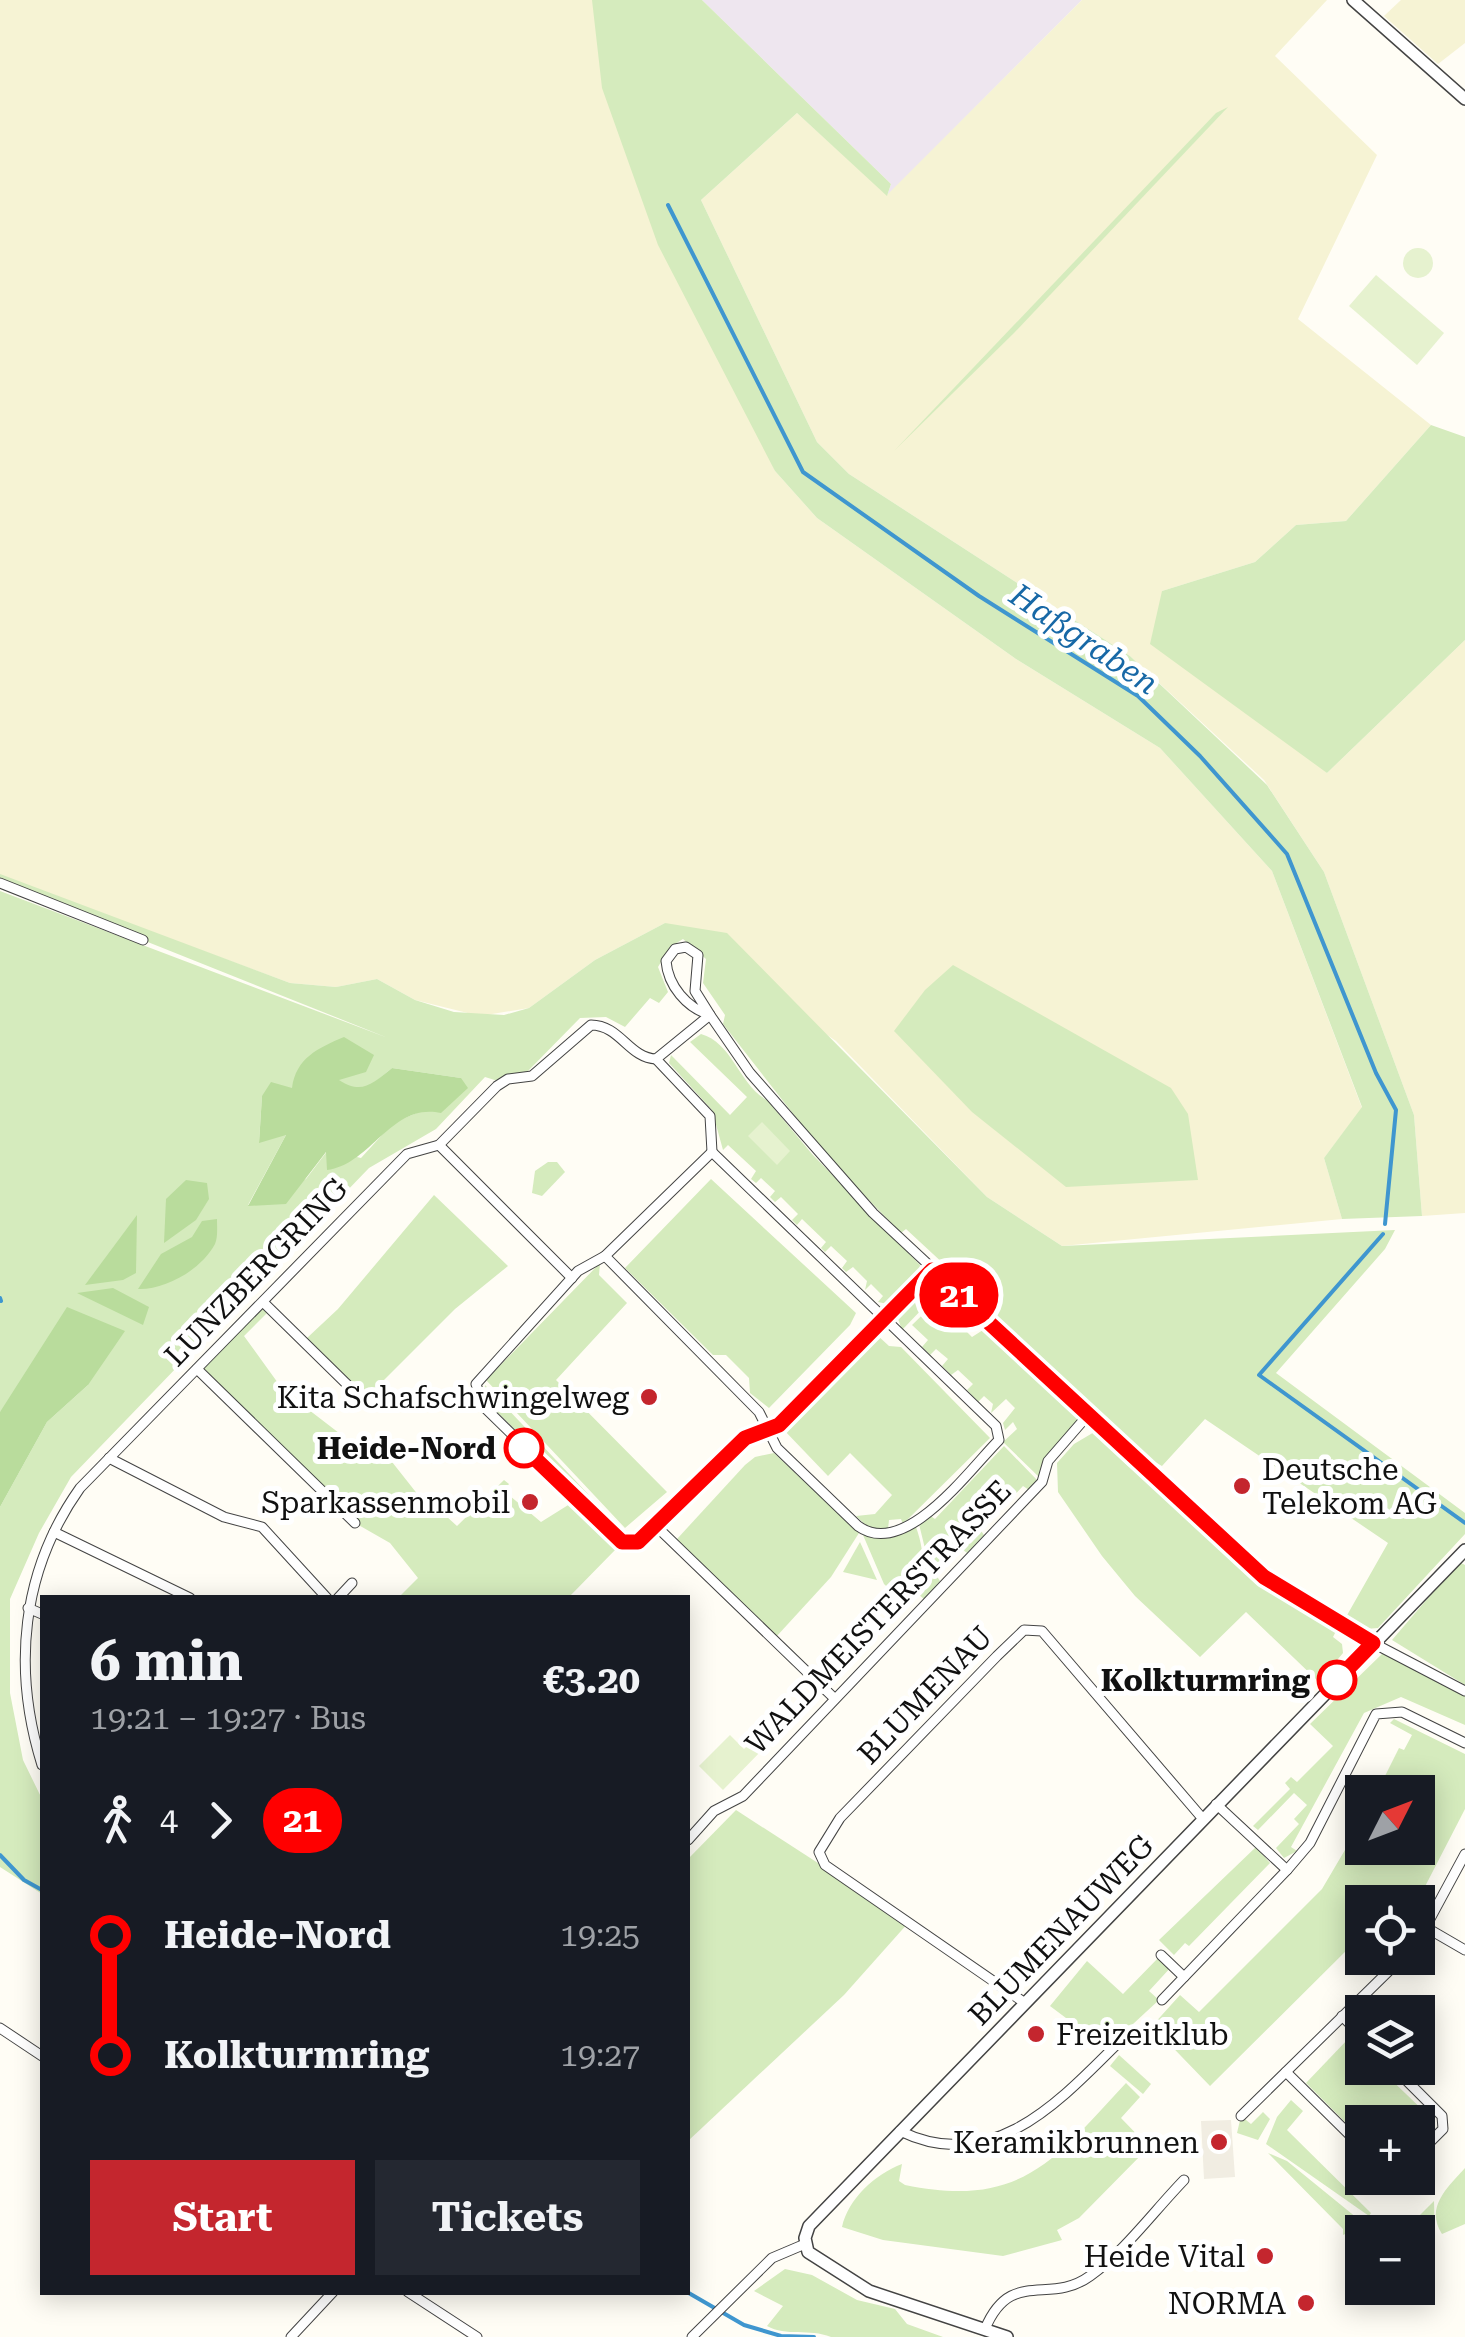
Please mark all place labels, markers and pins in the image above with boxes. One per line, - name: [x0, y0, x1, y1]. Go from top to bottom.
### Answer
- place label: Kita Schafschwingelweg: [277, 1380, 629, 1415]
- marker: Kita Schafschwingelweg: [638, 1386, 660, 1408]
- marker: Heide-Nord: [505, 1429, 543, 1467]
- place label: Heide-Nord: [317, 1431, 496, 1466]
- place label: Deutsche Telekom AG: [1262, 1452, 1437, 1521]
- marker: Deutsche Telekom AG: [1231, 1475, 1253, 1497]
- place label: Sparkassenmobil: [261, 1485, 510, 1520]
- marker: Sparkassenmobil: [519, 1491, 541, 1513]
- marker: Kolkturmring: [1318, 1661, 1356, 1699]
- place label: Kolkturmring: [1101, 1663, 1310, 1698]
- place label: Freizeitklub: [1056, 2017, 1229, 2052]
- marker: Freizeitklub: [1025, 2023, 1047, 2045]
- place label: Keramikbrunnen: [953, 2125, 1199, 2160]
- marker: Keramikbrunnen: [1208, 2131, 1230, 2153]
- place label: Heide Vital: [1084, 2239, 1245, 2274]
- marker: Heide Vital: [1254, 2245, 1276, 2267]
- place label: NORMA: [1168, 2286, 1286, 2321]
- marker: NORMA: [1295, 2292, 1317, 2314]

